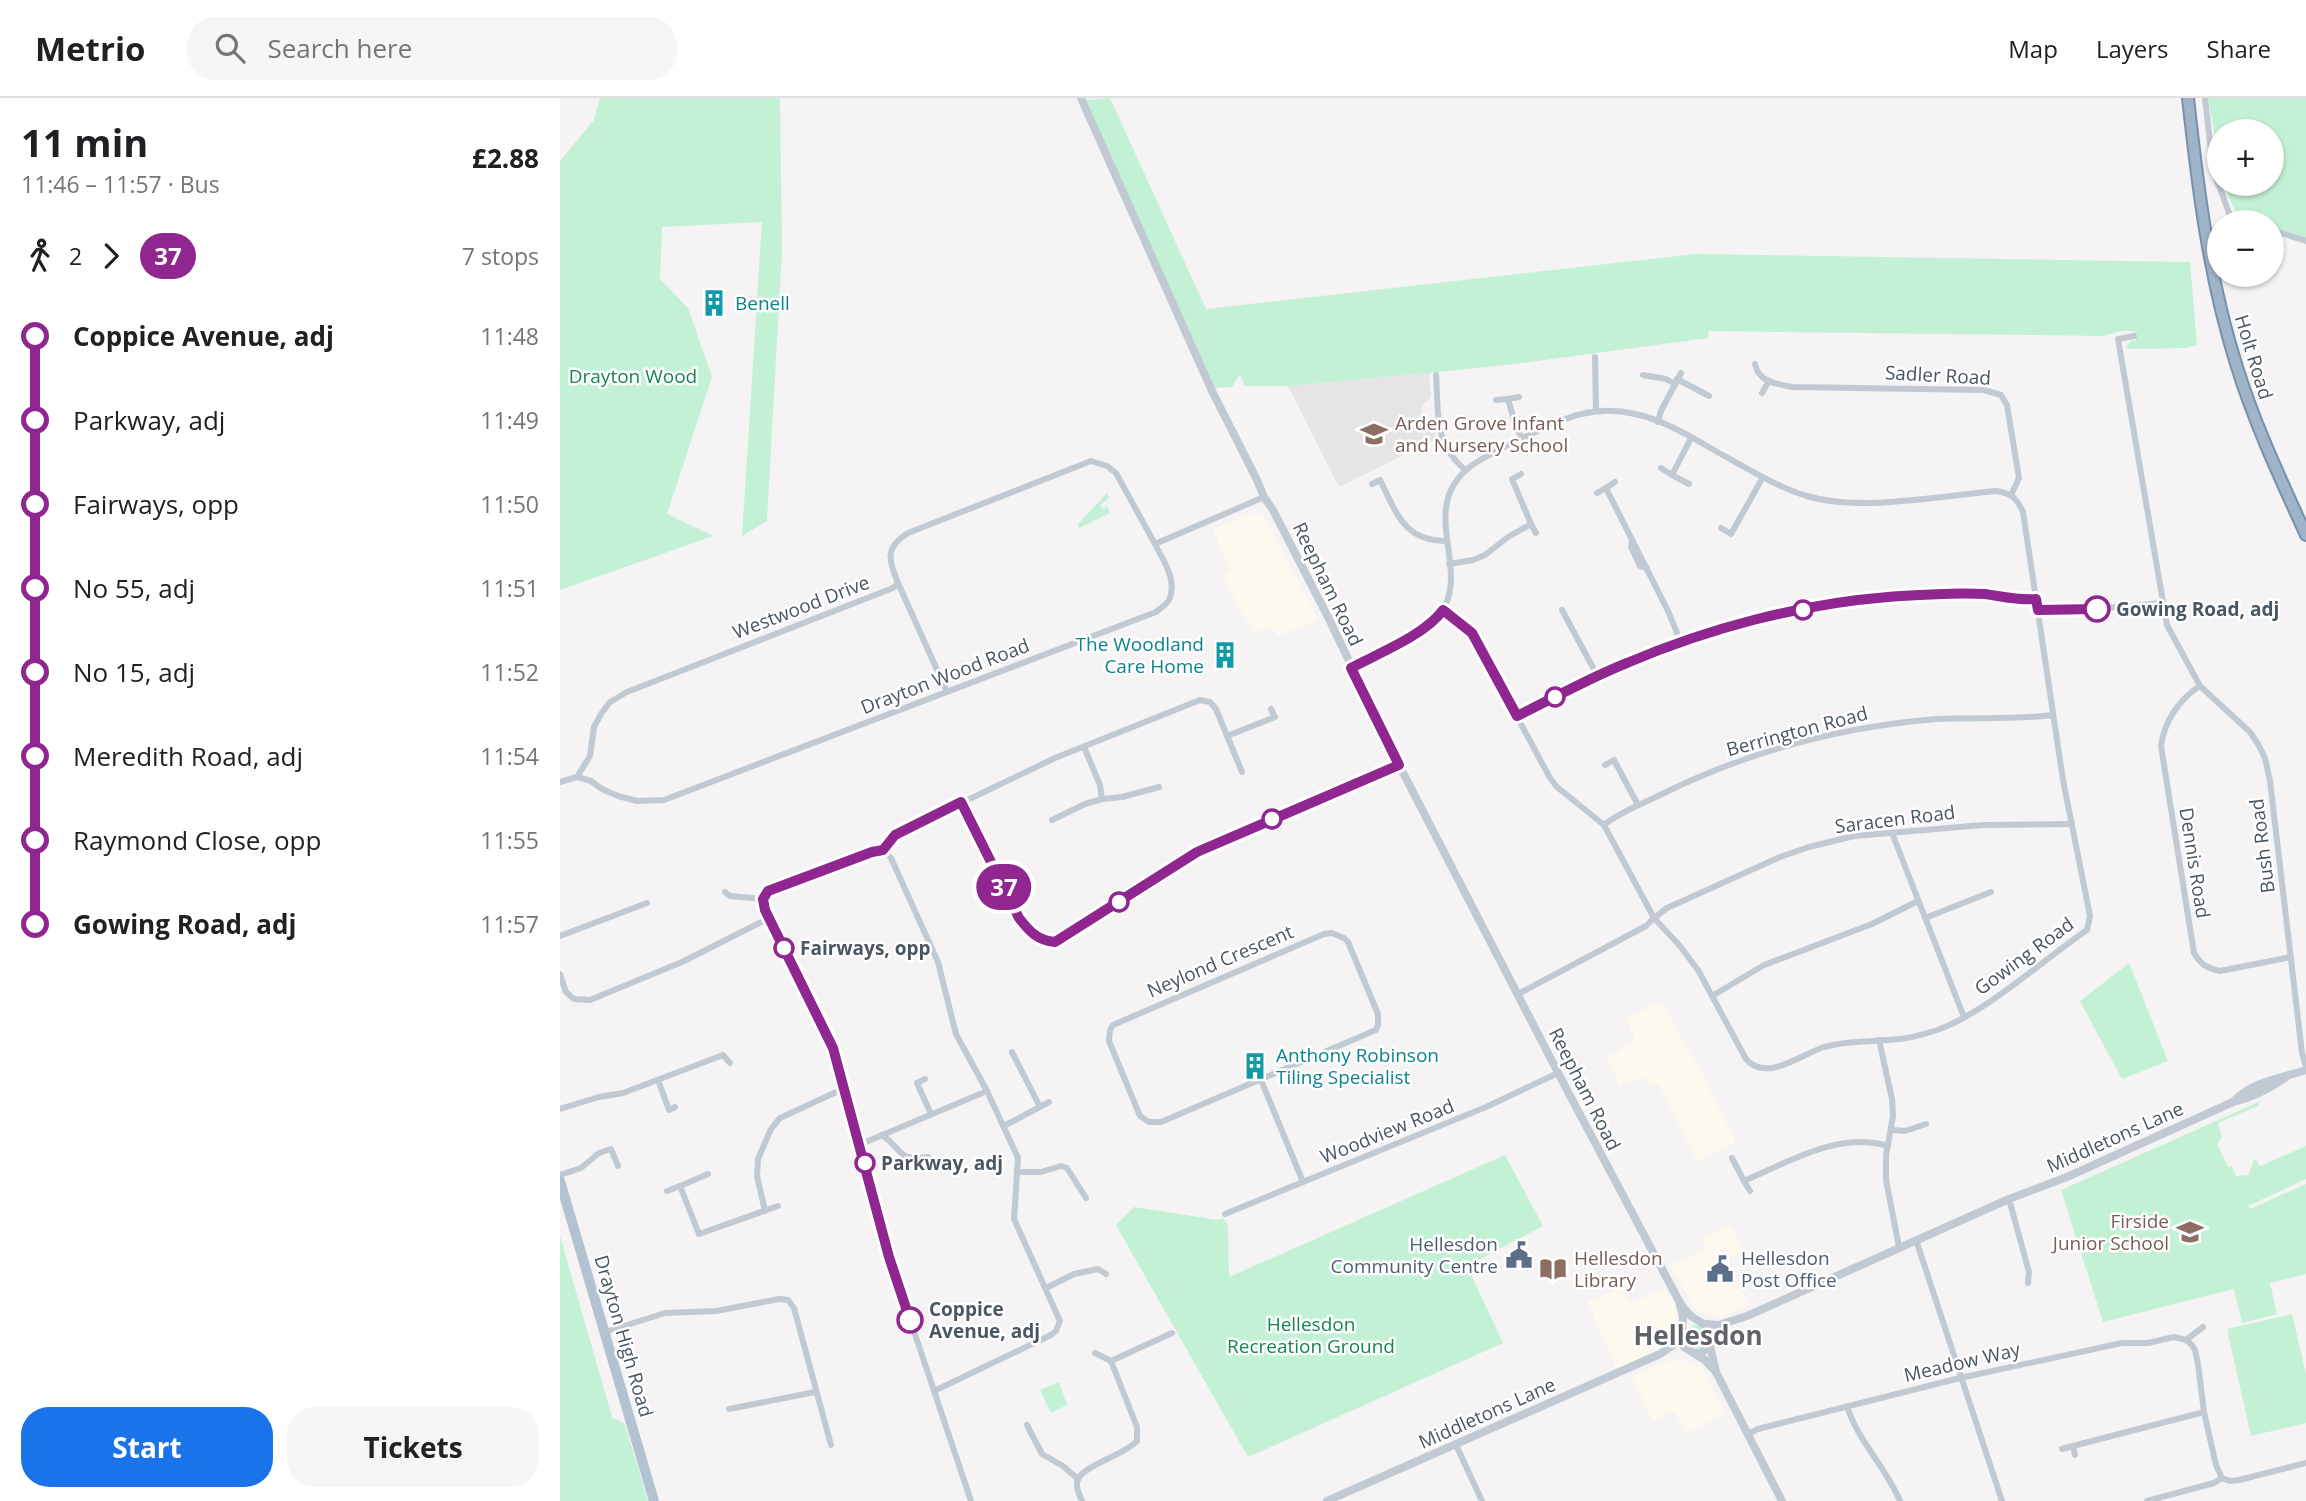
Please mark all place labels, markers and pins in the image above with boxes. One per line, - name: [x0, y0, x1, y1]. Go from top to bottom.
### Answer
- building icon: Benell: [699, 288, 729, 318]
- place label: Benell: [735, 290, 790, 316]
- place label: Arden Grove Infant and Nursery School: [1395, 410, 1568, 458]
- school or university icon: Arden Grove Infant and Nursery School: [1359, 419, 1389, 449]
- marker: Gowing Road, adj: [2084, 596, 2110, 622]
- place label: Gowing Road, adj: [2116, 596, 2279, 622]
- unlabelled marker: [1793, 600, 1813, 620]
- place label: The Woodland Care Home: [1076, 631, 1204, 679]
- building icon: The Woodland Care Home: [1210, 640, 1240, 670]
- unlabelled marker: [1545, 687, 1565, 707]
- unlabelled marker: [1262, 809, 1282, 829]
- unlabelled marker: [1109, 892, 1129, 912]
- place label: Fairways, opp: [800, 935, 931, 961]
- marker: Fairways, opp: [774, 938, 794, 958]
- place label: Anthony Robinson Tiling Specialist: [1276, 1042, 1439, 1090]
- building icon: Anthony Robinson Tiling Specialist: [1240, 1051, 1270, 1081]
- place label: Parkway, adj: [881, 1150, 1003, 1176]
- marker: Parkway, adj: [855, 1153, 875, 1173]
- place label: Firside Junior School: [2051, 1208, 2169, 1256]
- school or university icon: Firside Junior School: [2175, 1217, 2205, 1247]
- place label: Hellesdon Community Centre: [1331, 1231, 1498, 1279]
- public building icon: Hellesdon Community Centre: [1504, 1240, 1534, 1270]
- place label: Hellesdon Library: [1574, 1245, 1663, 1293]
- place label: Hellesdon Post Office: [1741, 1245, 1837, 1293]
- library icon: Hellesdon Library: [1538, 1254, 1568, 1284]
- public building icon: Hellesdon Post Office: [1705, 1254, 1735, 1284]
- place label: Coppice Avenue, adj: [929, 1296, 1040, 1344]
- marker: Coppice Avenue, adj: [897, 1307, 923, 1333]

